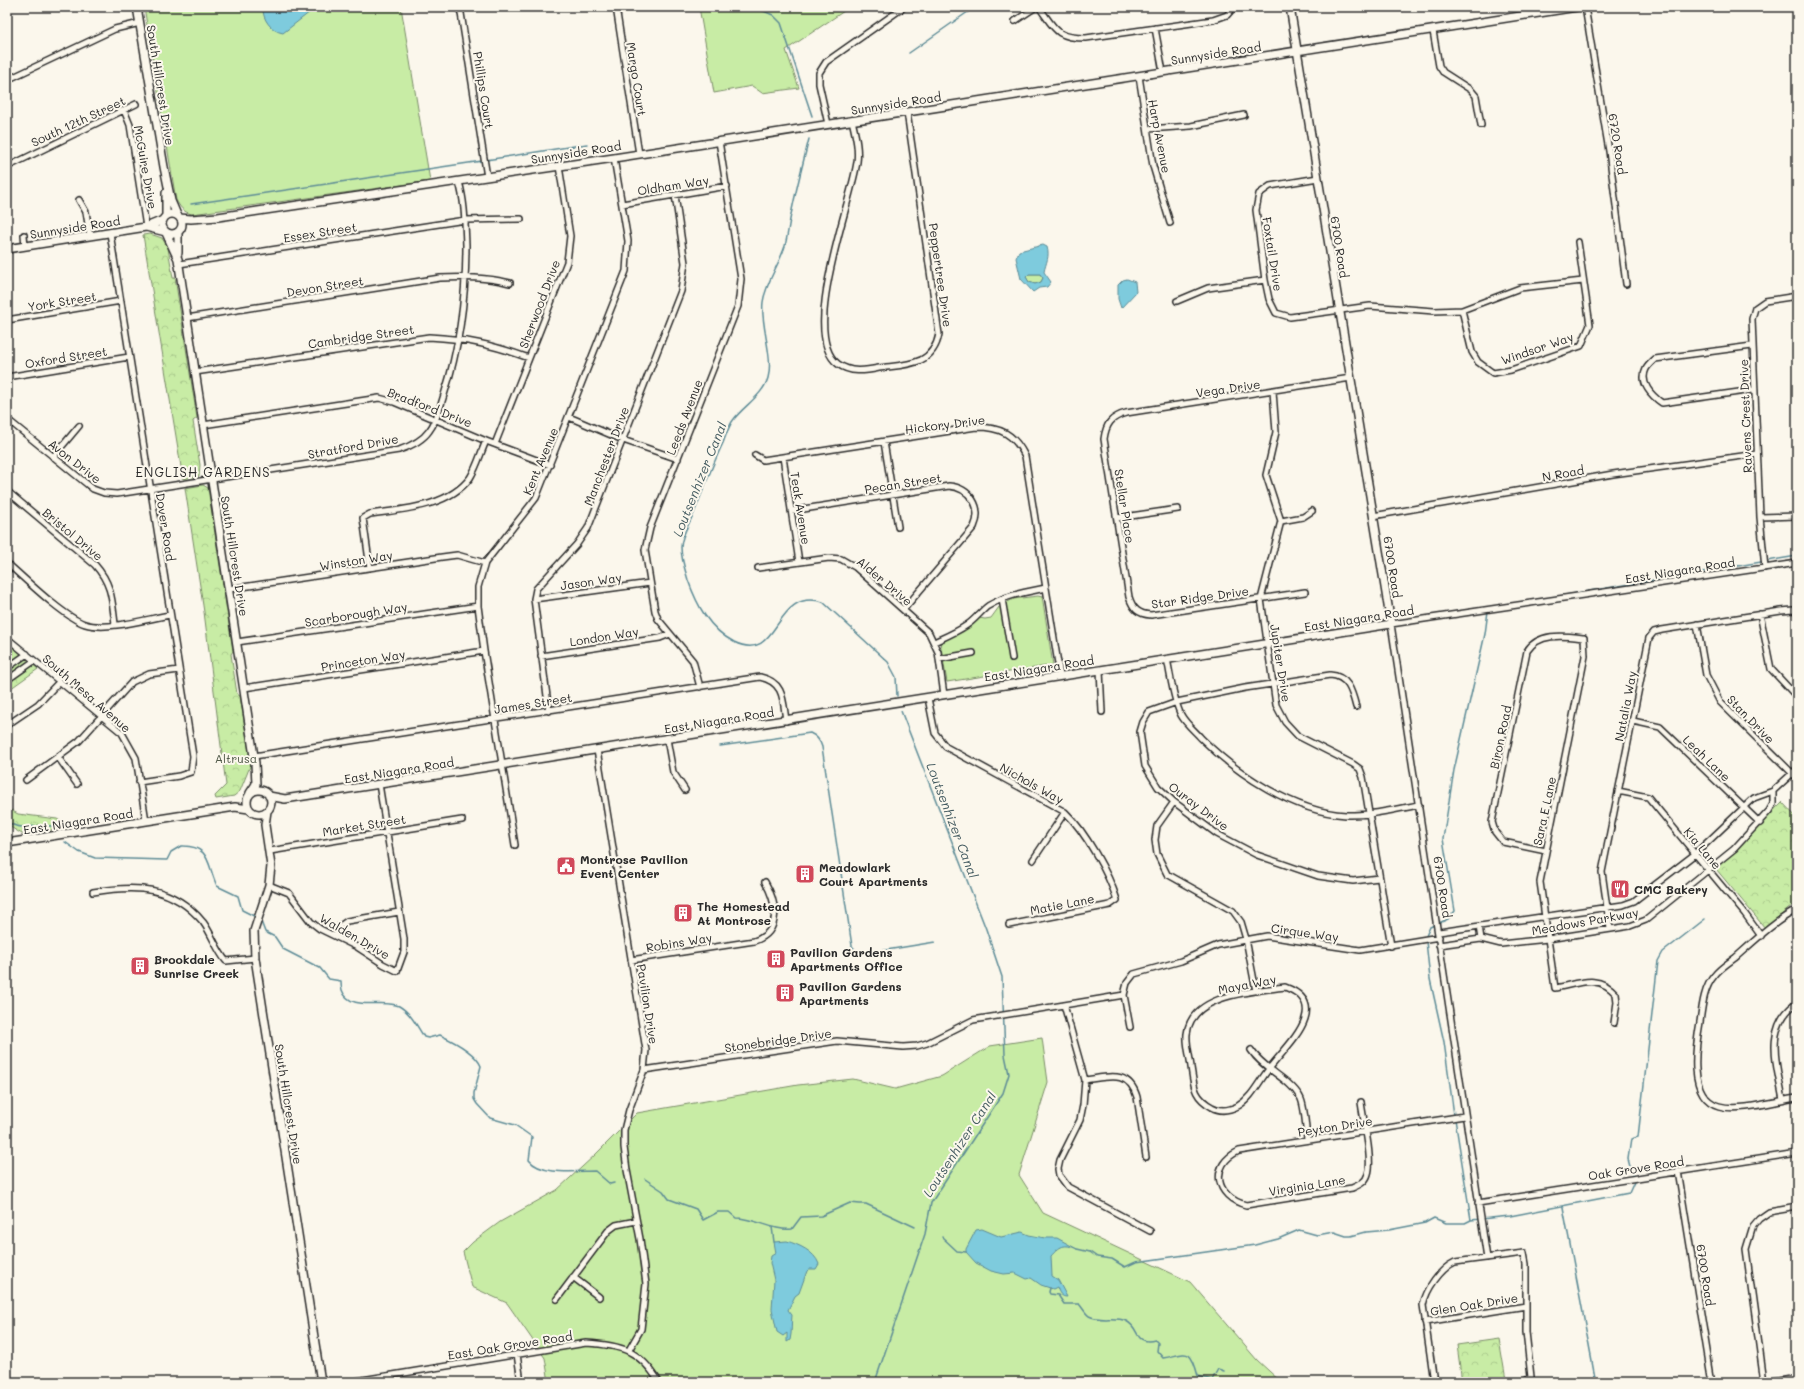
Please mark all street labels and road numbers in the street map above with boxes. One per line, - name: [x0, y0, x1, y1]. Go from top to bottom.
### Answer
- street label: South Hillcrest Drive: [144, 24, 178, 146]
- street label: Sunnyside Road: [1170, 38, 1263, 68]
- street label: Margo Court: [623, 41, 651, 117]
- street label: Phillips Court: [470, 50, 498, 130]
- street label: Sunnyside Road: [850, 88, 943, 118]
- street label: South 12th Street: [28, 92, 128, 150]
- street label: Harp Avenue: [1145, 98, 1175, 174]
- street label: 6720 Road: [1605, 112, 1631, 176]
- street label: McGuire Drive: [131, 124, 161, 210]
- street label: Sunnyside Road: [530, 137, 623, 167]
- street label: Oldham Way: [636, 171, 710, 199]
- street label: Sunnyside Road: [29, 212, 122, 242]
- street label: 6700 Road: [1327, 215, 1353, 279]
- street label: Foxtail Drive: [1259, 216, 1287, 292]
- street label: Essex Street: [282, 218, 358, 246]
- street label: Peppertree Drive: [926, 222, 956, 328]
- street label: Sherwood Drive: [515, 257, 563, 351]
- street label: Devon Street: [285, 272, 365, 300]
- street label: York Street: [26, 288, 98, 314]
- street label: Cambridge Street: [307, 321, 415, 351]
- street label: Windsor Way: [1499, 328, 1575, 368]
- street label: Oxford Street: [24, 343, 108, 371]
- street label: Ravens Crest Drive: [1735, 359, 1755, 473]
- street label: Vega Drive: [1195, 376, 1261, 400]
- street label: Leeds Avenue: [662, 377, 706, 457]
- street label: Bradford Drive: [385, 383, 475, 431]
- street label: Manchester Drive: [580, 404, 632, 508]
- street label: Hickory Drive: [904, 411, 986, 437]
- street label: Kent Avenue: [519, 425, 561, 497]
- street label: Stratford Drive: [306, 430, 400, 462]
- street label: Avon Drive: [45, 435, 105, 487]
- street label: N Road: [1541, 461, 1586, 485]
- street label: Stellar Place: [1111, 468, 1139, 544]
- street label: Pecan Street: [863, 469, 943, 497]
- street label: Teak Avenue: [787, 471, 815, 545]
- street label: Dover Road: [153, 492, 179, 563]
- street label: South Hillcrest Drive: [218, 495, 252, 617]
- street label: Bristol Drive: [40, 504, 106, 564]
- street label: 6700 Road: [1380, 535, 1406, 599]
- street label: Winston Way: [318, 546, 394, 574]
- street label: Alder Drive: [854, 553, 916, 609]
- street label: East Niagara Road: [1624, 553, 1736, 587]
- street label: Jason Way: [559, 569, 623, 593]
- street label: Star Ridge Drive: [1150, 582, 1250, 612]
- street label: Scarborough Way: [304, 598, 408, 630]
- street label: East Niagara Road: [1303, 601, 1415, 635]
- street label: London Way: [568, 623, 640, 649]
- street label: Jupiter Drive: [1267, 623, 1295, 703]
- street label: Princeton Way: [320, 645, 406, 675]
- street label: South Mesa Avenue: [39, 650, 135, 736]
- street label: East Niagara Road: [983, 651, 1095, 685]
- street label: Natalia Way: [1610, 669, 1640, 743]
- street label: James Street: [493, 689, 573, 717]
- street label: Stan Drive: [1724, 691, 1778, 747]
- street label: East Niagara Road: [663, 703, 775, 737]
- street label: Biron Road: [1485, 703, 1515, 770]
- street label: Leah Lane: [1680, 732, 1734, 784]
- street label: East Niagara Road: [343, 753, 455, 787]
- street label: Nichols Way: [997, 759, 1067, 807]
- street label: Sara E Lane: [1529, 775, 1559, 847]
- street label: Ouray Drive: [1166, 778, 1232, 834]
- street label: East Niagara Road: [22, 804, 134, 838]
- street label: Market Street: [321, 811, 407, 839]
- street label: Kia Lane: [1681, 824, 1725, 872]
- street label: 6700 Road: [1430, 855, 1456, 919]
- street label: Matie Lane: [1029, 890, 1095, 918]
- street label: Meadows Parkway: [1530, 904, 1640, 938]
- street label: Walden Drive: [317, 910, 393, 962]
- street label: Cirque Way: [1270, 919, 1340, 945]
- street label: Robins Way: [645, 929, 713, 955]
- street label: Pavilion Drive: [634, 963, 662, 1045]
- street label: Maya Way: [1217, 971, 1277, 997]
- street label: Stonebridge Drive: [723, 1025, 833, 1055]
- street label: South Hillcrest Drive: [272, 1043, 306, 1165]
- street label: Peyton Drive: [1296, 1112, 1374, 1140]
- street label: Oak Grove Road: [1587, 1152, 1685, 1183]
- street label: Virginia Lane: [1267, 1171, 1347, 1199]
- street label: 6700 Road: [1693, 1243, 1719, 1307]
- street label: Glen Oak Drive: [1429, 1289, 1519, 1319]
- street label: East Oak Grove Road: [447, 1327, 574, 1363]

